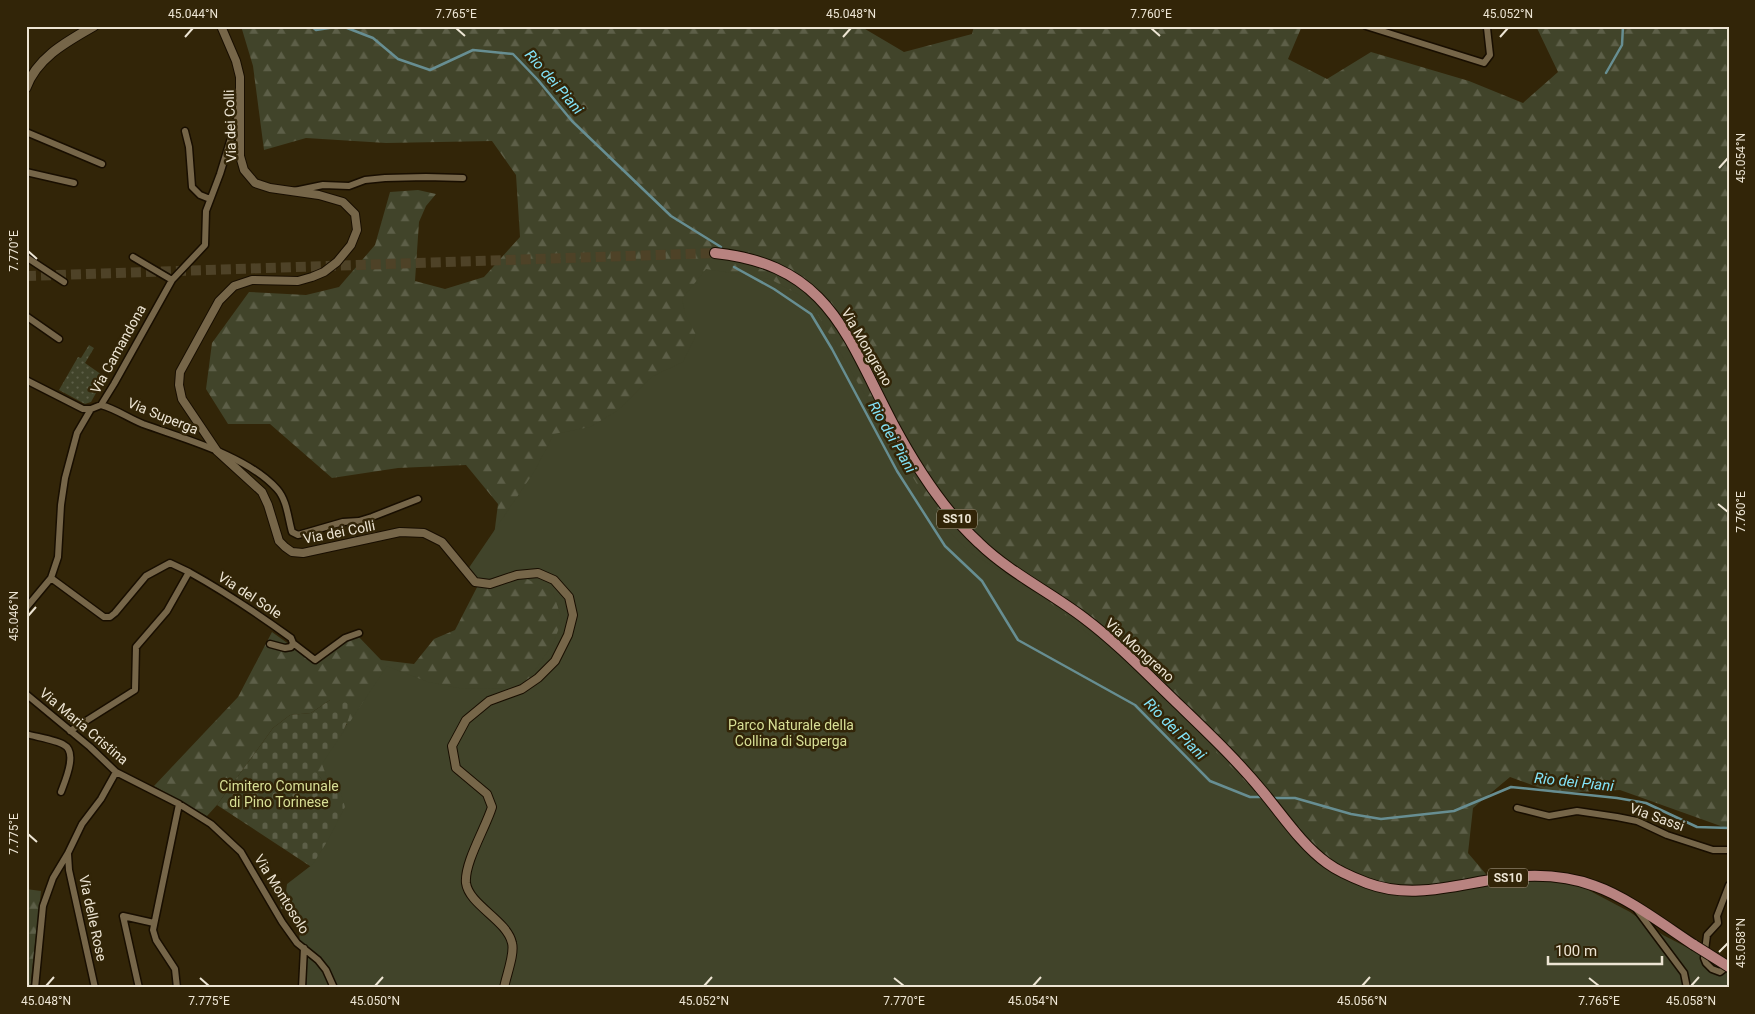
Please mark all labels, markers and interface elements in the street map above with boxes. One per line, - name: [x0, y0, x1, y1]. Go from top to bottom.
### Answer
- text: 45.044°N: [168, 7, 218, 21]
- text: 7.765°E: [435, 7, 477, 21]
- text: 45.048°N: [826, 7, 876, 21]
- text: 7.760°E: [1130, 7, 1172, 21]
- text: 45.052°N: [1483, 7, 1533, 21]
- water label: Rio dei Piani: [521, 46, 587, 118]
- street label: Via dei Colli: [221, 89, 239, 163]
- text: 45.054°N: [1734, 133, 1748, 183]
- text: 7.770°E: [7, 230, 21, 272]
- street label: Via Camandona: [87, 302, 149, 396]
- street label: Via Mongreno: [838, 305, 896, 389]
- street label: Via Superga: [125, 395, 201, 437]
- water label: Rio dei Piani: [864, 398, 920, 476]
- text: 7.760°E: [1734, 491, 1748, 533]
- road number: SS10: [937, 509, 977, 528]
- street label: Via dei Colli: [302, 517, 376, 547]
- street label: Via del Sole: [215, 568, 285, 622]
- text: 45.046°N: [7, 591, 21, 641]
- street label: Via Mongreno: [1102, 615, 1178, 685]
- street label: Via Maria Cristina: [37, 684, 131, 768]
- water label: Rio dei Piani: [1140, 694, 1210, 764]
- park label: Parco Naturale della Collina di Superga: [728, 717, 854, 749]
- water label: Rio dei Piani: [1533, 769, 1615, 795]
- park label: Cimitero Comunale di Pino Torinese: [219, 778, 339, 810]
- street label: Via Sassi: [1627, 800, 1687, 834]
- text: 7.775°E: [7, 813, 21, 855]
- street label: Via Montosolo: [251, 851, 313, 937]
- road number: SS10: [1488, 868, 1528, 888]
- street label: Via delle Rose: [76, 873, 110, 963]
- text: 45.058°N: [1734, 918, 1748, 968]
- scale bar: [1548, 934, 1661, 966]
- text: 100 m: [1555, 942, 1597, 960]
- text: 45.048°N: [21, 994, 71, 1008]
- text: 7.775°E: [188, 994, 230, 1008]
- text: 45.050°N: [350, 994, 400, 1008]
- text: 45.052°N: [679, 994, 729, 1008]
- text: 7.770°E: [883, 994, 925, 1008]
- text: 45.054°N: [1008, 994, 1058, 1008]
- text: 45.056°N: [1337, 994, 1387, 1008]
- text: 7.765°E: [1578, 994, 1620, 1008]
- text: 45.058°N: [1666, 994, 1716, 1008]

